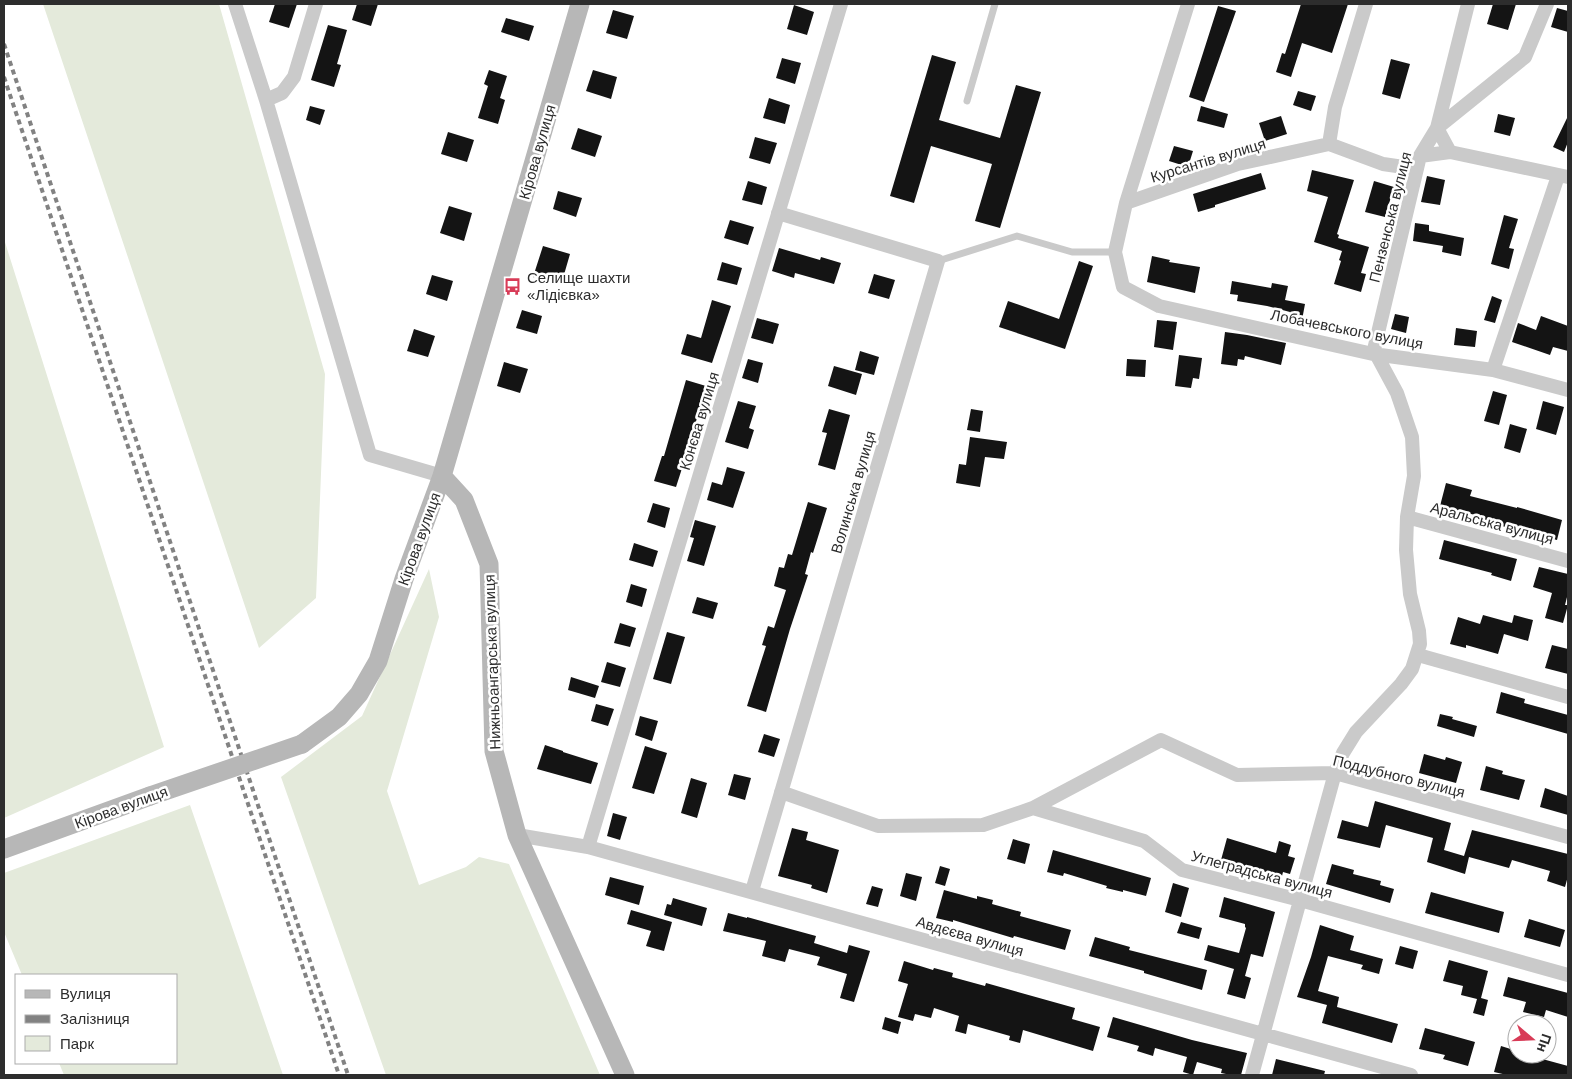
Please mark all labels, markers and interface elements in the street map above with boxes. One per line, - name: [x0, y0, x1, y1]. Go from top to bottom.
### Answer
- street label: Кірова вулиця: [515, 103, 559, 201]
- street label: Курсантів вулиця: [1148, 134, 1268, 186]
- street label: Пензенська вулиця: [1366, 150, 1414, 284]
- place label: Селище шахти «Лідієвка»: [527, 269, 630, 303]
- bus stop icon: Селище шахти «Лідієвка»: [503, 276, 523, 296]
- street label: Лобачевського вулиця: [1269, 306, 1425, 352]
- street label: Конєва вулиця: [676, 370, 722, 472]
- street label: Волинська вулиця: [827, 429, 879, 555]
- street label: Кірова вулиця: [394, 490, 444, 588]
- street label: Аральська вулиця: [1429, 498, 1555, 548]
- street label: Нижньоангарська вулиця: [480, 574, 504, 750]
- street label: Поддубного вулиця: [1331, 751, 1467, 801]
- street label: Кірова вулиця: [72, 782, 170, 832]
- street label: Углеградська вулиця: [1190, 847, 1334, 901]
- street label: Авдєєва вулиця: [914, 913, 1026, 959]
- legend: [15, 974, 178, 1064]
- text: Вулиця: [60, 985, 111, 1002]
- text: Залізниця: [60, 1010, 130, 1027]
- north arrow: [1507, 1014, 1557, 1064]
- text: Пн: [1534, 1032, 1555, 1055]
- text: Парк: [60, 1035, 94, 1052]

